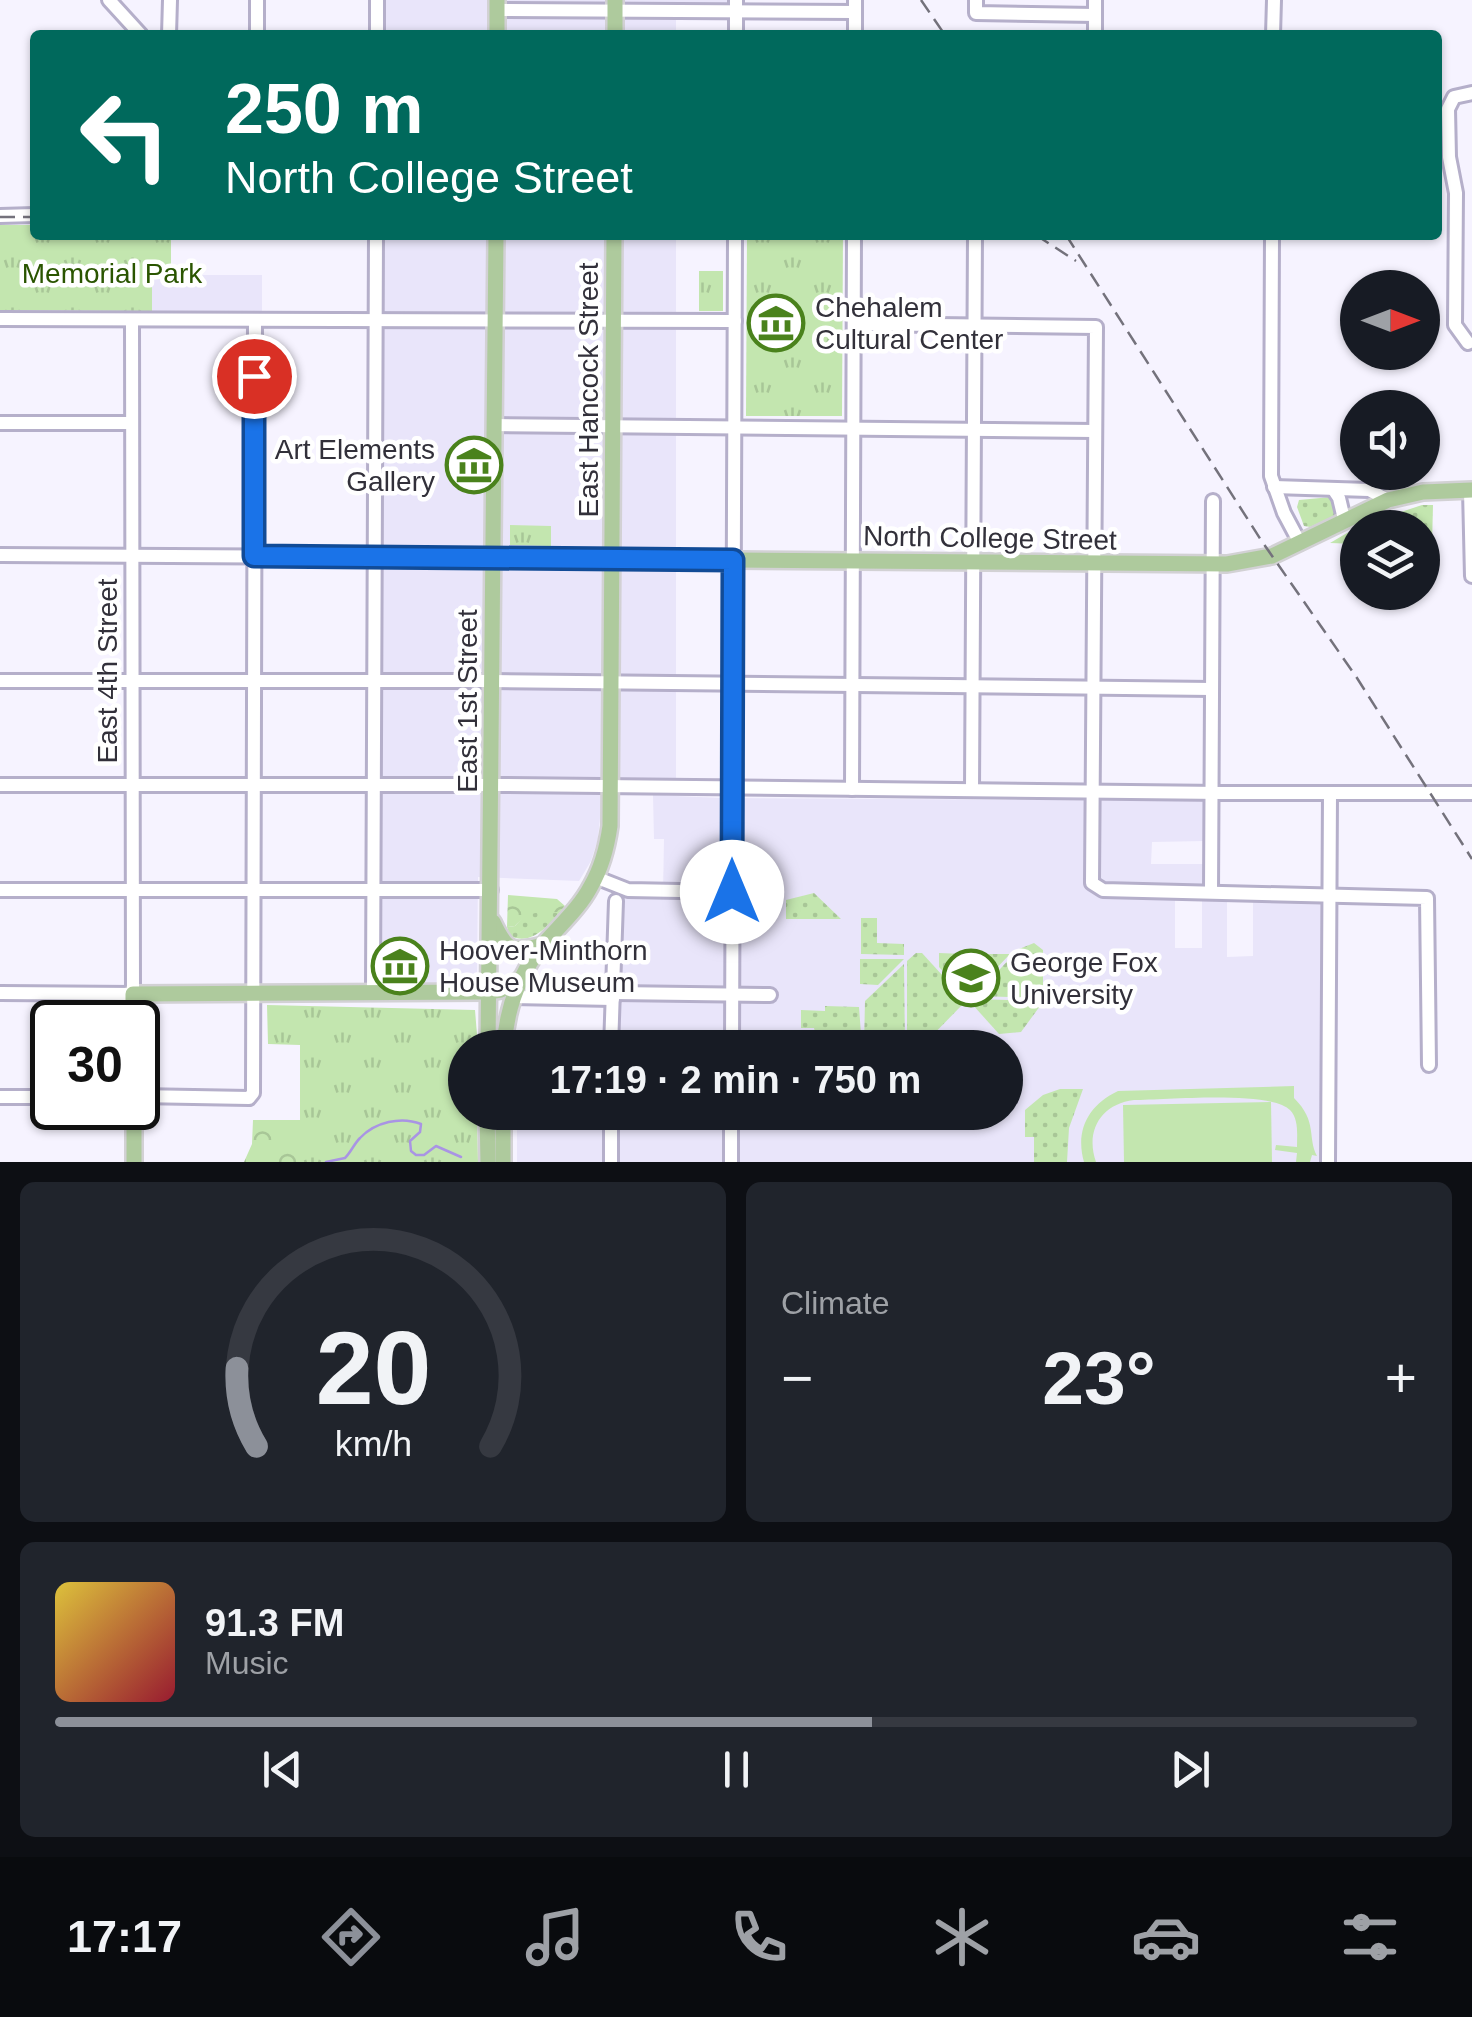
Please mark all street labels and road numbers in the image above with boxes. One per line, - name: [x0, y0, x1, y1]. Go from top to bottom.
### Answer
- street label: East Hancock Street: [573, 262, 604, 518]
- street label: North College Street: [863, 520, 1117, 556]
- street label: East 4th Street: [92, 578, 123, 764]
- street label: East 1st Street: [452, 609, 483, 793]

